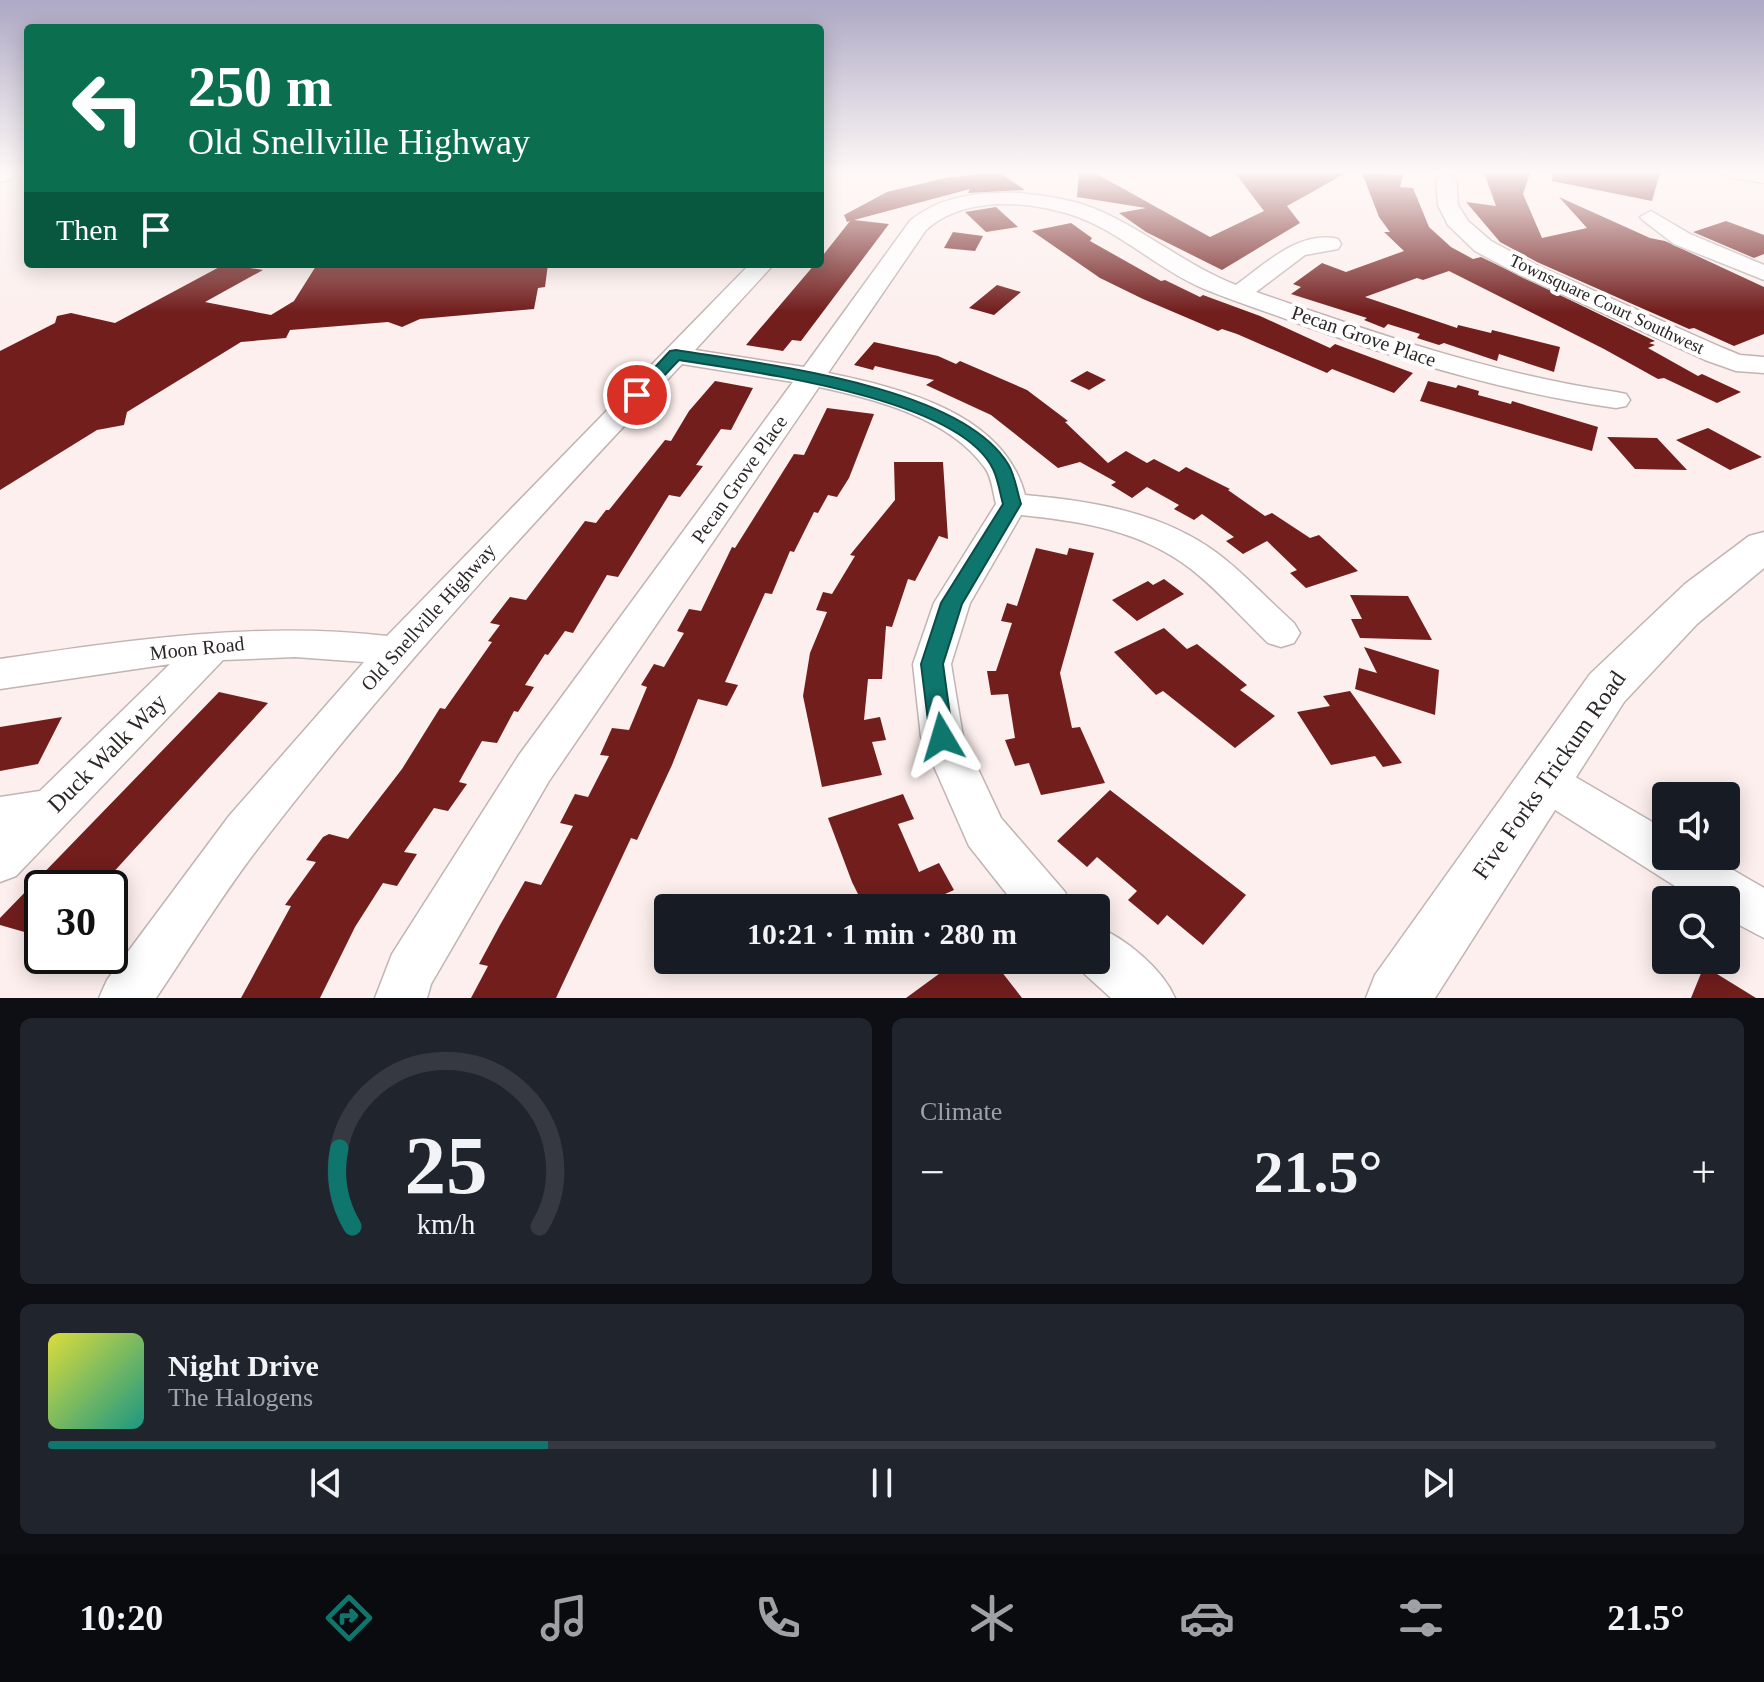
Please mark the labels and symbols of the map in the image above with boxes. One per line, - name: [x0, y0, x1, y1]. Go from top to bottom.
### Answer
- street label: Townsquare Court Southwest: [1506, 250, 1708, 358]
- street label: Pecan Grove Place: [1289, 301, 1439, 371]
- pin: [603, 361, 671, 429]
- street label: Pecan Grove Place: [687, 411, 791, 547]
- street label: Old Snellville Highway: [356, 539, 500, 696]
- street label: Moon Road: [149, 632, 245, 664]
- street label: Five Forks Trickum Road: [1467, 666, 1631, 884]
- street label: Duck Walk Way: [42, 688, 172, 818]
- position arrow: [900, 695, 984, 779]
- speed limit sign: 30: [24, 870, 128, 974]

